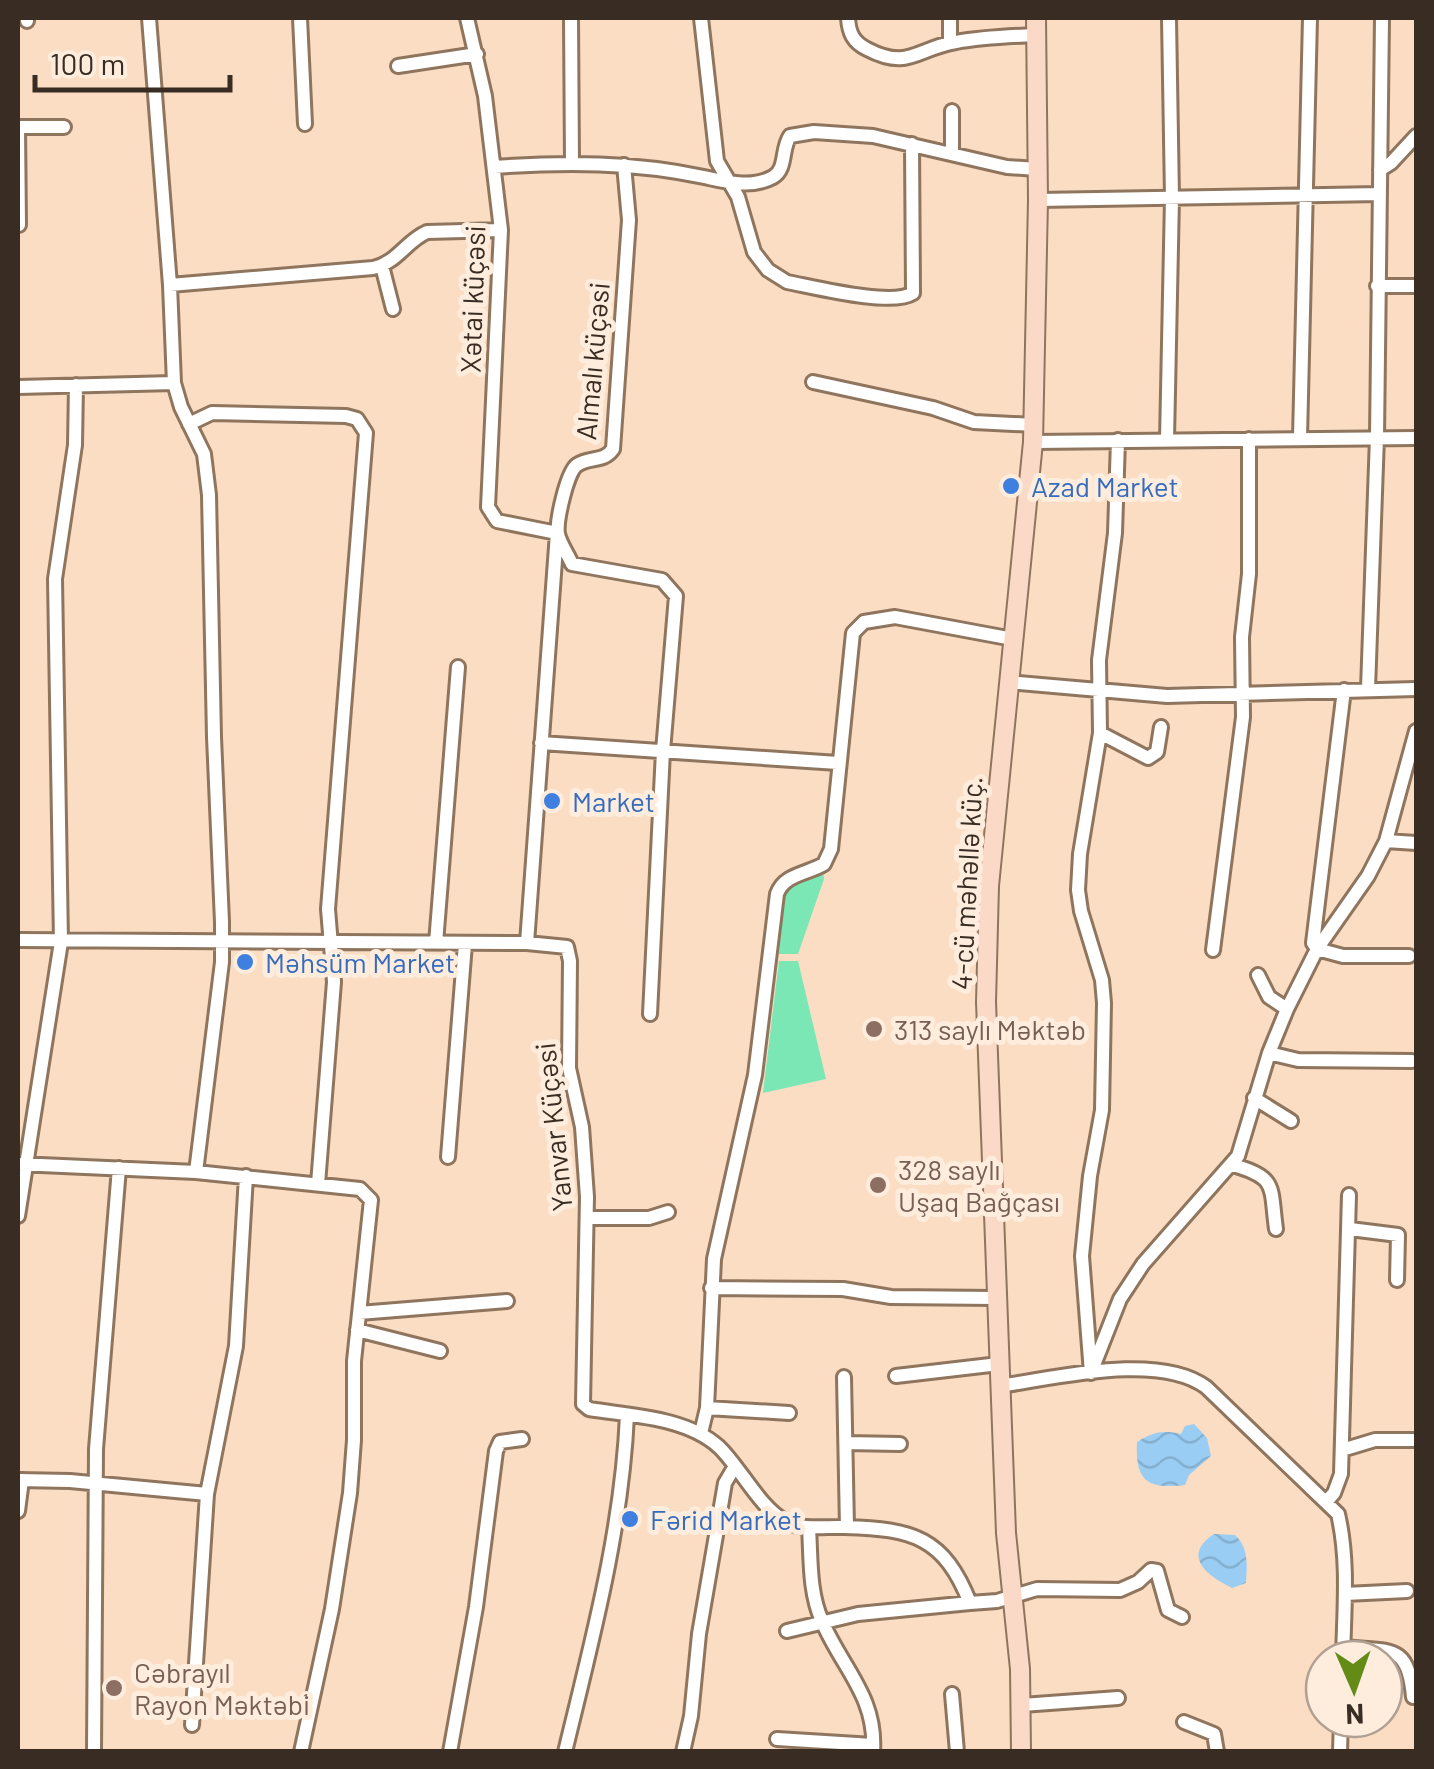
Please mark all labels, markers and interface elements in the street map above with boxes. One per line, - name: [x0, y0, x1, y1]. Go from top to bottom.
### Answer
- scale bar: [35, 30, 230, 92]
- text: 100 m: [50, 45, 125, 81]
- street label: Xətai küçəsi: [452, 225, 492, 373]
- street label: Almalı küçəsi: [568, 281, 616, 441]
- place label: Azad Market: [1031, 469, 1179, 503]
- marker: Azad Market: [1000, 475, 1022, 497]
- street label: 4-cü məhəllə küç.: [943, 775, 989, 991]
- place label: Market: [572, 784, 655, 818]
- marker: Market: [541, 790, 563, 812]
- place label: Məhsüm Market: [265, 945, 455, 979]
- marker: Məhsüm Market: [234, 951, 256, 973]
- place label: 313 saylı Məktəb: [894, 1012, 1086, 1046]
- marker: 313 saylı Məktəb: [863, 1018, 885, 1040]
- street label: Yanvar Küçəsi: [527, 1041, 579, 1213]
- place label: 328 saylı Uşaq Bağçası: [898, 1152, 1060, 1218]
- marker: 328 saylı Uşaq Bağçası: [867, 1174, 889, 1196]
- place label: Fərid Market: [650, 1502, 802, 1536]
- marker: Fərid Market: [619, 1508, 641, 1530]
- north arrow: [1304, 1639, 1404, 1739]
- place label: Cəbrayıl Rayon Məktəbi: [134, 1655, 310, 1721]
- marker: Cəbrayıl Rayon Məktəbi: [103, 1677, 125, 1699]
- text: N: [1345, 1698, 1365, 1732]

